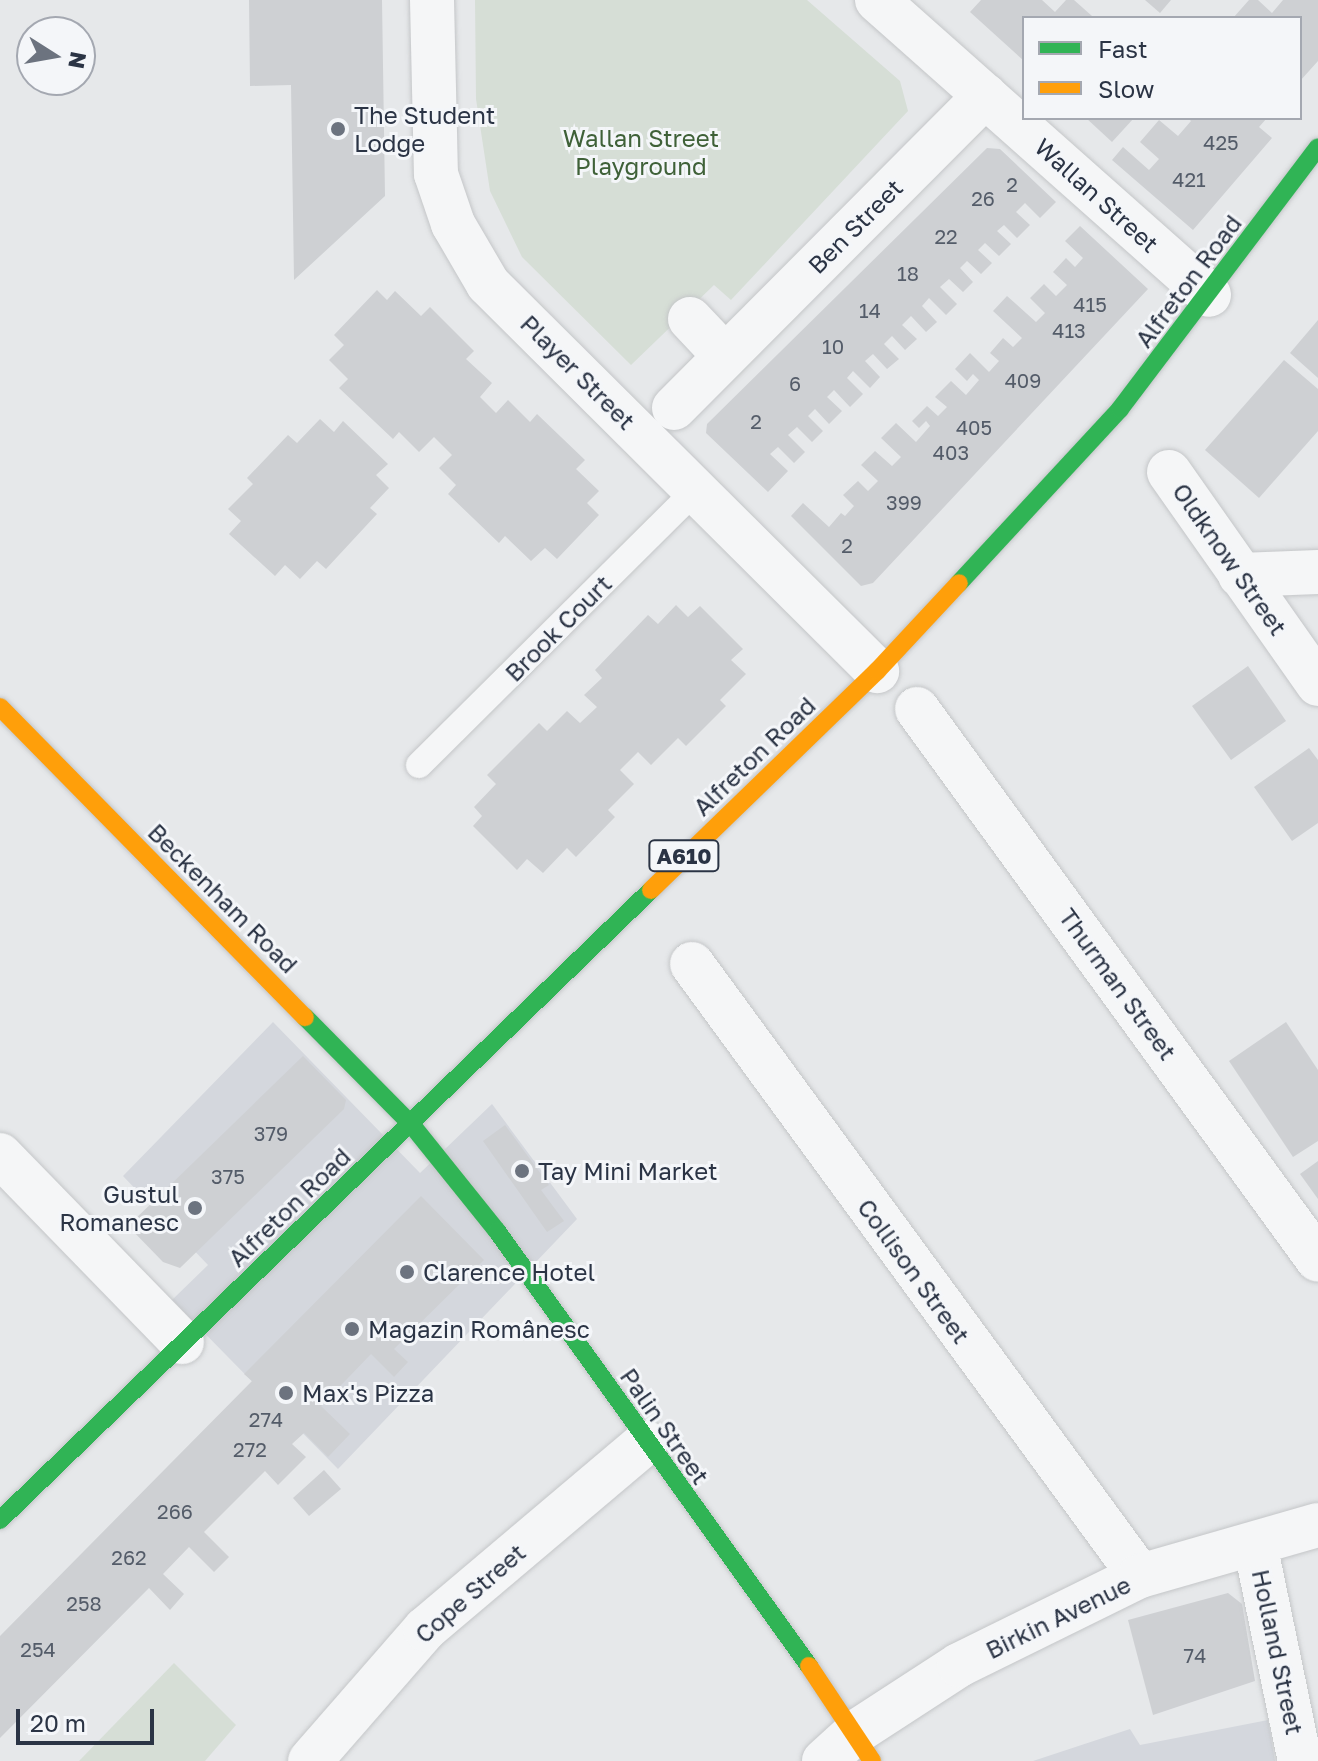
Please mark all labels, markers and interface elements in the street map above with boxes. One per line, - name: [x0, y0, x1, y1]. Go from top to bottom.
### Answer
- north arrow: [16, 16, 96, 96]
- legend: [1022, 16, 1302, 120]
- text: Fast: [1098, 34, 1148, 63]
- text: N: [63, 49, 93, 71]
- text: Slow: [1098, 74, 1154, 103]
- place label: The Student Lodge: [354, 101, 495, 157]
- marker: The Student Lodge: [329, 120, 347, 138]
- park label: Wallan Street Playground: [563, 124, 719, 180]
- house number: 425: [1203, 130, 1239, 154]
- street label: Wallan Street: [1029, 132, 1165, 258]
- house number: 421: [1172, 167, 1206, 191]
- house number: 2: [1006, 172, 1018, 196]
- street label: Ben Street: [802, 173, 908, 279]
- house number: 26: [971, 186, 995, 210]
- street label: Alfreton Road: [1129, 209, 1247, 353]
- house number: 22: [934, 224, 958, 248]
- house number: 18: [897, 261, 919, 285]
- house number: 415: [1073, 292, 1107, 316]
- house number: 14: [859, 298, 881, 322]
- street label: Player Street: [515, 309, 641, 435]
- house number: 413: [1052, 318, 1086, 342]
- house number: 10: [822, 334, 844, 358]
- house number: 409: [1005, 368, 1041, 392]
- house number: 6: [789, 371, 801, 395]
- house number: 2: [750, 409, 762, 433]
- house number: 405: [956, 415, 992, 439]
- house number: 403: [933, 440, 969, 464]
- street label: Oldknow Street: [1167, 477, 1293, 641]
- house number: 399: [886, 490, 922, 514]
- house number: 2: [841, 533, 853, 557]
- street label: Brook Court: [499, 569, 617, 687]
- street label: Alfreton Road: [687, 691, 821, 821]
- street label: Beckenham Road: [142, 817, 304, 979]
- road number: A610: [648, 838, 720, 874]
- street label: Thurman Street: [1053, 903, 1183, 1065]
- house number: 379: [254, 1121, 288, 1145]
- street label: Alfreton Road: [222, 1142, 356, 1272]
- place label: Tay Mini Market: [538, 1157, 718, 1185]
- marker: Tay Mini Market: [513, 1162, 531, 1180]
- house number: 375: [211, 1164, 245, 1188]
- place label: Gustul Romanesc: [59, 1180, 179, 1236]
- street label: Collison Street: [852, 1193, 976, 1349]
- marker: Gustul Romanesc: [186, 1199, 204, 1217]
- place label: Clarence Hotel: [423, 1258, 595, 1286]
- marker: Clarence Hotel: [398, 1263, 416, 1281]
- place label: Magazin Românesc: [368, 1315, 590, 1343]
- marker: Magazin Românesc: [343, 1320, 361, 1338]
- street label: Palin Street: [615, 1362, 715, 1490]
- place label: Max's Pizza: [302, 1379, 434, 1407]
- marker: Max's Pizza: [277, 1384, 295, 1402]
- house number: 274: [249, 1407, 283, 1431]
- house number: 272: [233, 1437, 267, 1461]
- house number: 266: [157, 1499, 193, 1523]
- street label: Cope Street: [409, 1537, 531, 1649]
- house number: 262: [111, 1545, 147, 1569]
- street label: Holland Street: [1246, 1567, 1310, 1737]
- street label: Birkin Avenue: [981, 1570, 1135, 1664]
- house number: 258: [66, 1591, 102, 1615]
- house number: 254: [20, 1637, 56, 1661]
- house number: 74: [1184, 1643, 1206, 1667]
- scale bar: [20, 1693, 158, 1743]
- text: 20 m: [30, 1708, 86, 1737]

